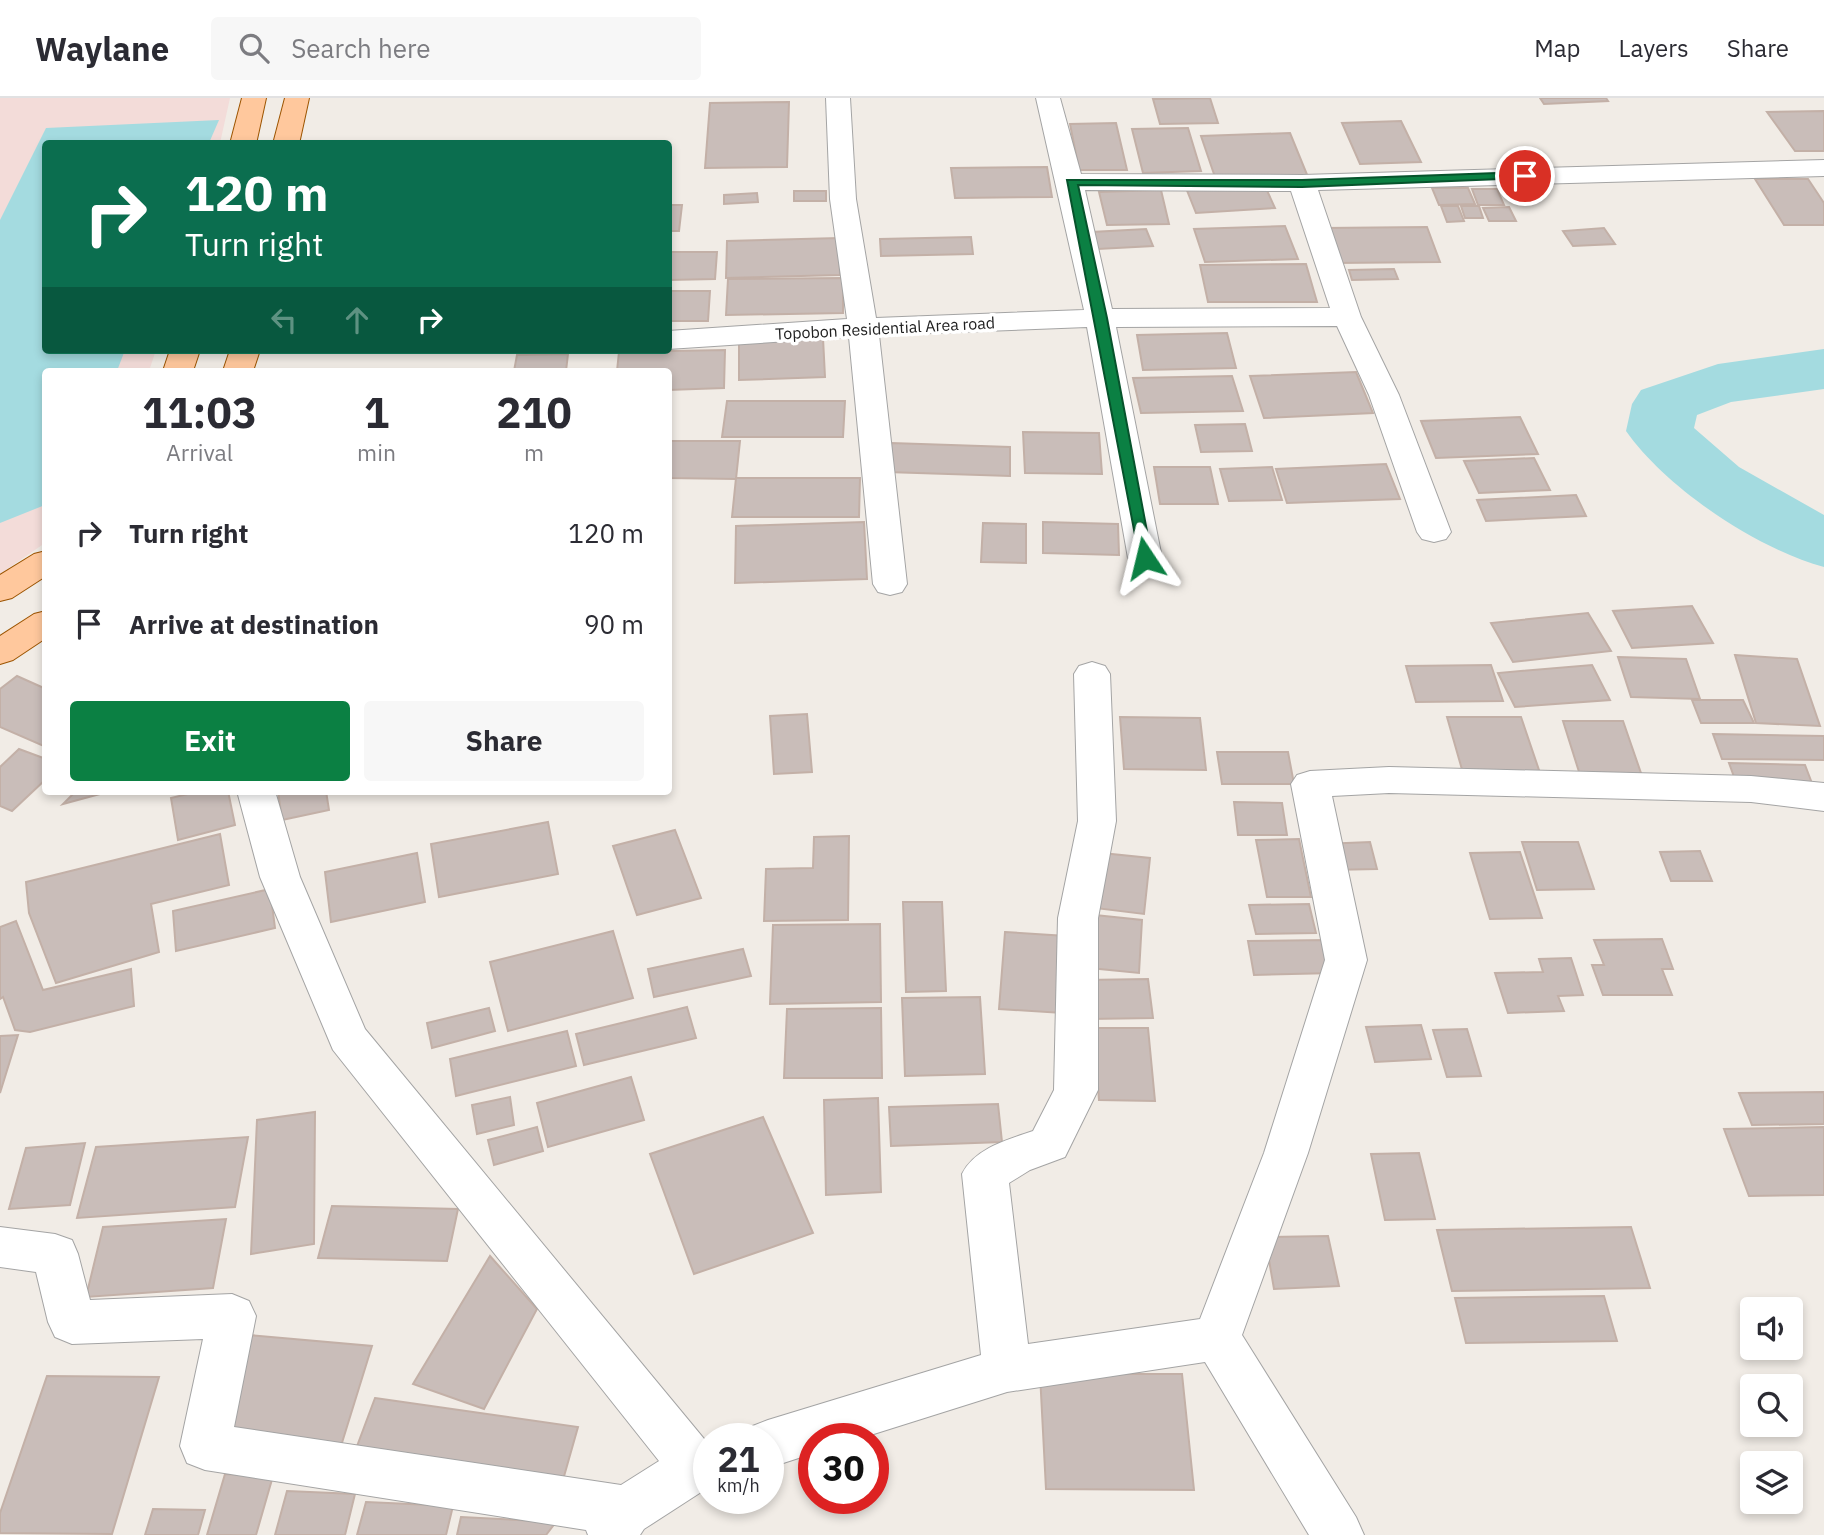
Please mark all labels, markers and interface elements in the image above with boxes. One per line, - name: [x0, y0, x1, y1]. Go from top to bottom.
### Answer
- search box: [211, 17, 701, 80]
- text: Waylane: [35, 27, 169, 70]
- icon: search: [235, 29, 273, 67]
- text: Search here: [291, 31, 431, 65]
- text: Map: [1534, 32, 1581, 64]
- text: Layers: [1619, 32, 1689, 64]
- text: Share: [1727, 32, 1789, 64]
- pin: [1495, 146, 1555, 206]
- icon: arrive: [1506, 157, 1544, 195]
- text: 120 m: [185, 161, 329, 224]
- icon: right: [70, 168, 161, 259]
- text: Turn right: [185, 223, 323, 265]
- icon: left: [265, 301, 303, 339]
- icon: ahead: [338, 301, 376, 339]
- icon: right: [411, 301, 449, 339]
- street label: Topobon Residential Area road: [775, 312, 995, 344]
- text: 11:03: [142, 385, 257, 440]
- text: 1: [364, 385, 389, 440]
- text: 210: [496, 385, 572, 440]
- text: Arrival: [166, 437, 233, 467]
- text: min: [357, 437, 396, 467]
- text: m: [524, 437, 544, 467]
- icon: right: [70, 514, 108, 552]
- text: Turn right: [129, 516, 248, 550]
- text: 120 m: [568, 516, 644, 550]
- position arrow: [1108, 521, 1182, 595]
- icon: arrive: [70, 605, 108, 643]
- text: Arrive at destination: [129, 607, 379, 641]
- text: 90 m: [584, 607, 644, 641]
- button: Exit: [70, 701, 350, 781]
- button: Share: [364, 701, 644, 781]
- map controls: [1740, 1297, 1803, 1514]
- button: sound: [1740, 1297, 1803, 1360]
- button: search: [1740, 1374, 1803, 1437]
- speed limit sign: 30: [798, 1423, 889, 1514]
- text: 21: [717, 1436, 760, 1482]
- button: layers: [1740, 1451, 1803, 1514]
- text: km/h: [717, 1474, 760, 1497]

